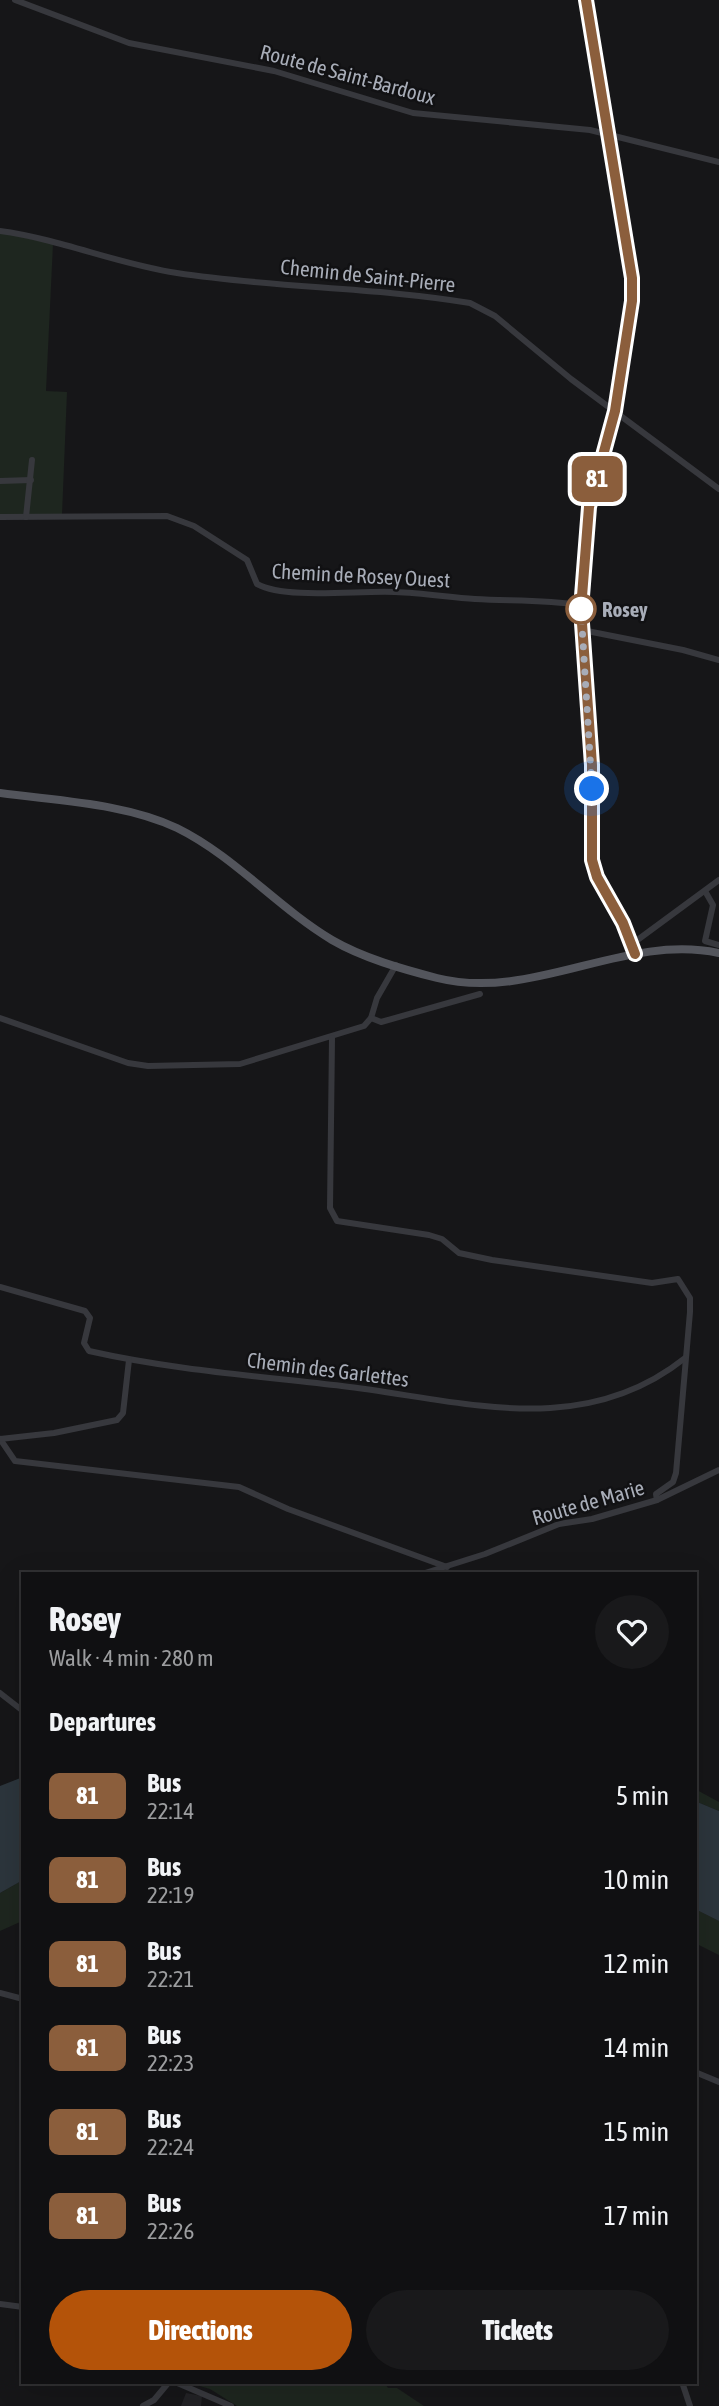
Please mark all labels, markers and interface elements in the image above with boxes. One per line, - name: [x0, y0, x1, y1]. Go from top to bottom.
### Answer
- street label: Route de Saint-Bardoux: [258, 39, 439, 109]
- street label: Chemin de Saint-Pierre: [279, 254, 457, 296]
- line badge: 81: [566, 456, 628, 502]
- text: 81: [586, 465, 608, 492]
- street label: Chemin de Rosey Ouest: [271, 558, 451, 592]
- marker: Rosey: [566, 594, 596, 624]
- place label: Rosey: [602, 597, 648, 621]
- your location: [574, 771, 609, 806]
- street label: Chemin des Garlettes: [246, 1347, 410, 1391]
- street label: Route de Marie: [529, 1475, 647, 1529]
- button: heart: [595, 1595, 669, 1669]
- text: Rosey: [49, 1600, 121, 1638]
- text: Walk · 4 min · 280 m: [49, 1645, 213, 1671]
- text: Departures: [49, 1707, 156, 1737]
- text: Bus: [147, 1768, 181, 1798]
- text: 5 min: [616, 1781, 669, 1811]
- text: 81: [76, 1782, 99, 1809]
- text: 22:14: [147, 1798, 194, 1824]
- text: Bus: [147, 1852, 181, 1882]
- text: 10 min: [604, 1865, 669, 1895]
- text: 81: [76, 1866, 99, 1893]
- text: 22:19: [147, 1882, 194, 1908]
- text: Bus: [147, 1936, 181, 1966]
- text: 12 min: [604, 1949, 669, 1979]
- text: 81: [76, 1950, 99, 1977]
- text: 22:21: [147, 1966, 194, 1992]
- text: Bus: [147, 2020, 181, 2050]
- text: 14 min: [604, 2033, 669, 2063]
- text: 81: [76, 2034, 99, 2061]
- text: 22:23: [147, 2050, 194, 2076]
- text: Bus: [147, 2104, 181, 2134]
- text: 15 min: [604, 2117, 669, 2147]
- text: 81: [76, 2118, 99, 2145]
- text: 22:24: [147, 2134, 194, 2160]
- text: Bus: [147, 2188, 181, 2218]
- text: 17 min: [604, 2201, 669, 2231]
- text: 81: [76, 2202, 99, 2229]
- text: 22:26: [147, 2218, 194, 2244]
- button: Directions: [49, 2290, 352, 2370]
- button: Tickets: [366, 2290, 669, 2370]

